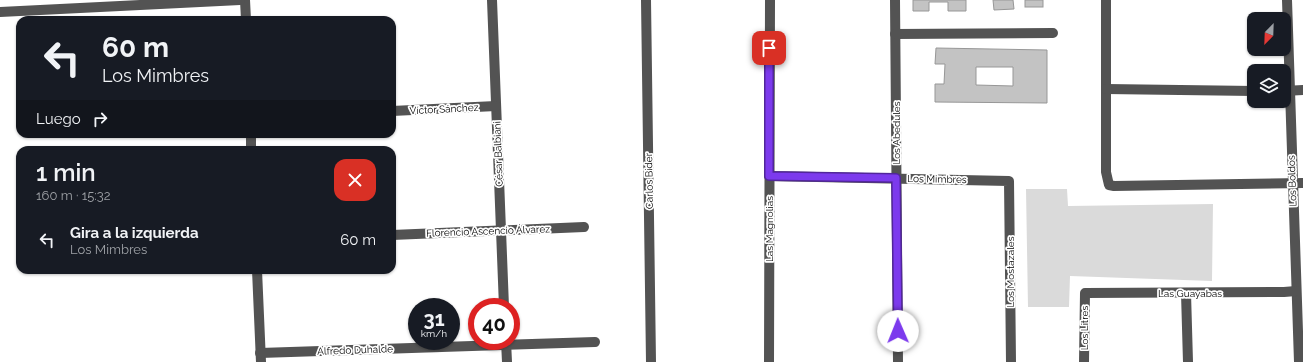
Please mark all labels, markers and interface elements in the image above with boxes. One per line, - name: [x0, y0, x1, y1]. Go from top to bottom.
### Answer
- north arrow: [1247, 12, 1291, 56]
- map controls: [1247, 12, 1291, 108]
- text: 60 m: [102, 31, 169, 64]
- pin: [752, 31, 786, 65]
- icon: left: [36, 32, 88, 84]
- icon: arrive: [758, 37, 780, 59]
- button: layers: [1247, 64, 1291, 108]
- text: Los Mimbres: [102, 65, 209, 86]
- street label: Los Abedules: [891, 101, 902, 165]
- street label: Víctor Sánchez: [409, 102, 479, 116]
- icon: right: [89, 108, 111, 130]
- text: Luego: [36, 110, 81, 128]
- street label: César Balbiani: [491, 121, 505, 187]
- street label: Carlos Bider: [643, 152, 655, 209]
- street label: Los Boldos: [1286, 155, 1298, 207]
- text: 1 min: [36, 158, 96, 187]
- button: close: [334, 159, 376, 201]
- street label: Los Mimbres: [907, 173, 967, 185]
- text: 160 m · 15:32: [36, 188, 111, 203]
- street label: Las Magnolias: [764, 196, 775, 262]
- street label: Florencio Ascencio Álvarez: [426, 223, 550, 239]
- text: Gira a la izquierda: [70, 224, 199, 242]
- icon: left: [36, 229, 58, 251]
- text: 60 m: [340, 231, 376, 249]
- street label: Los Mostazales: [1005, 236, 1016, 308]
- text: Los Mimbres: [70, 242, 147, 257]
- street label: Las Guayabas: [1158, 288, 1222, 299]
- speed limit sign: 40: [468, 298, 520, 350]
- street label: Los Litres: [1079, 306, 1090, 350]
- text: 31: [423, 307, 445, 331]
- position arrow: [877, 310, 919, 352]
- text: km/h: [421, 328, 447, 339]
- street label: Alfredo Duhalde: [317, 343, 393, 357]

